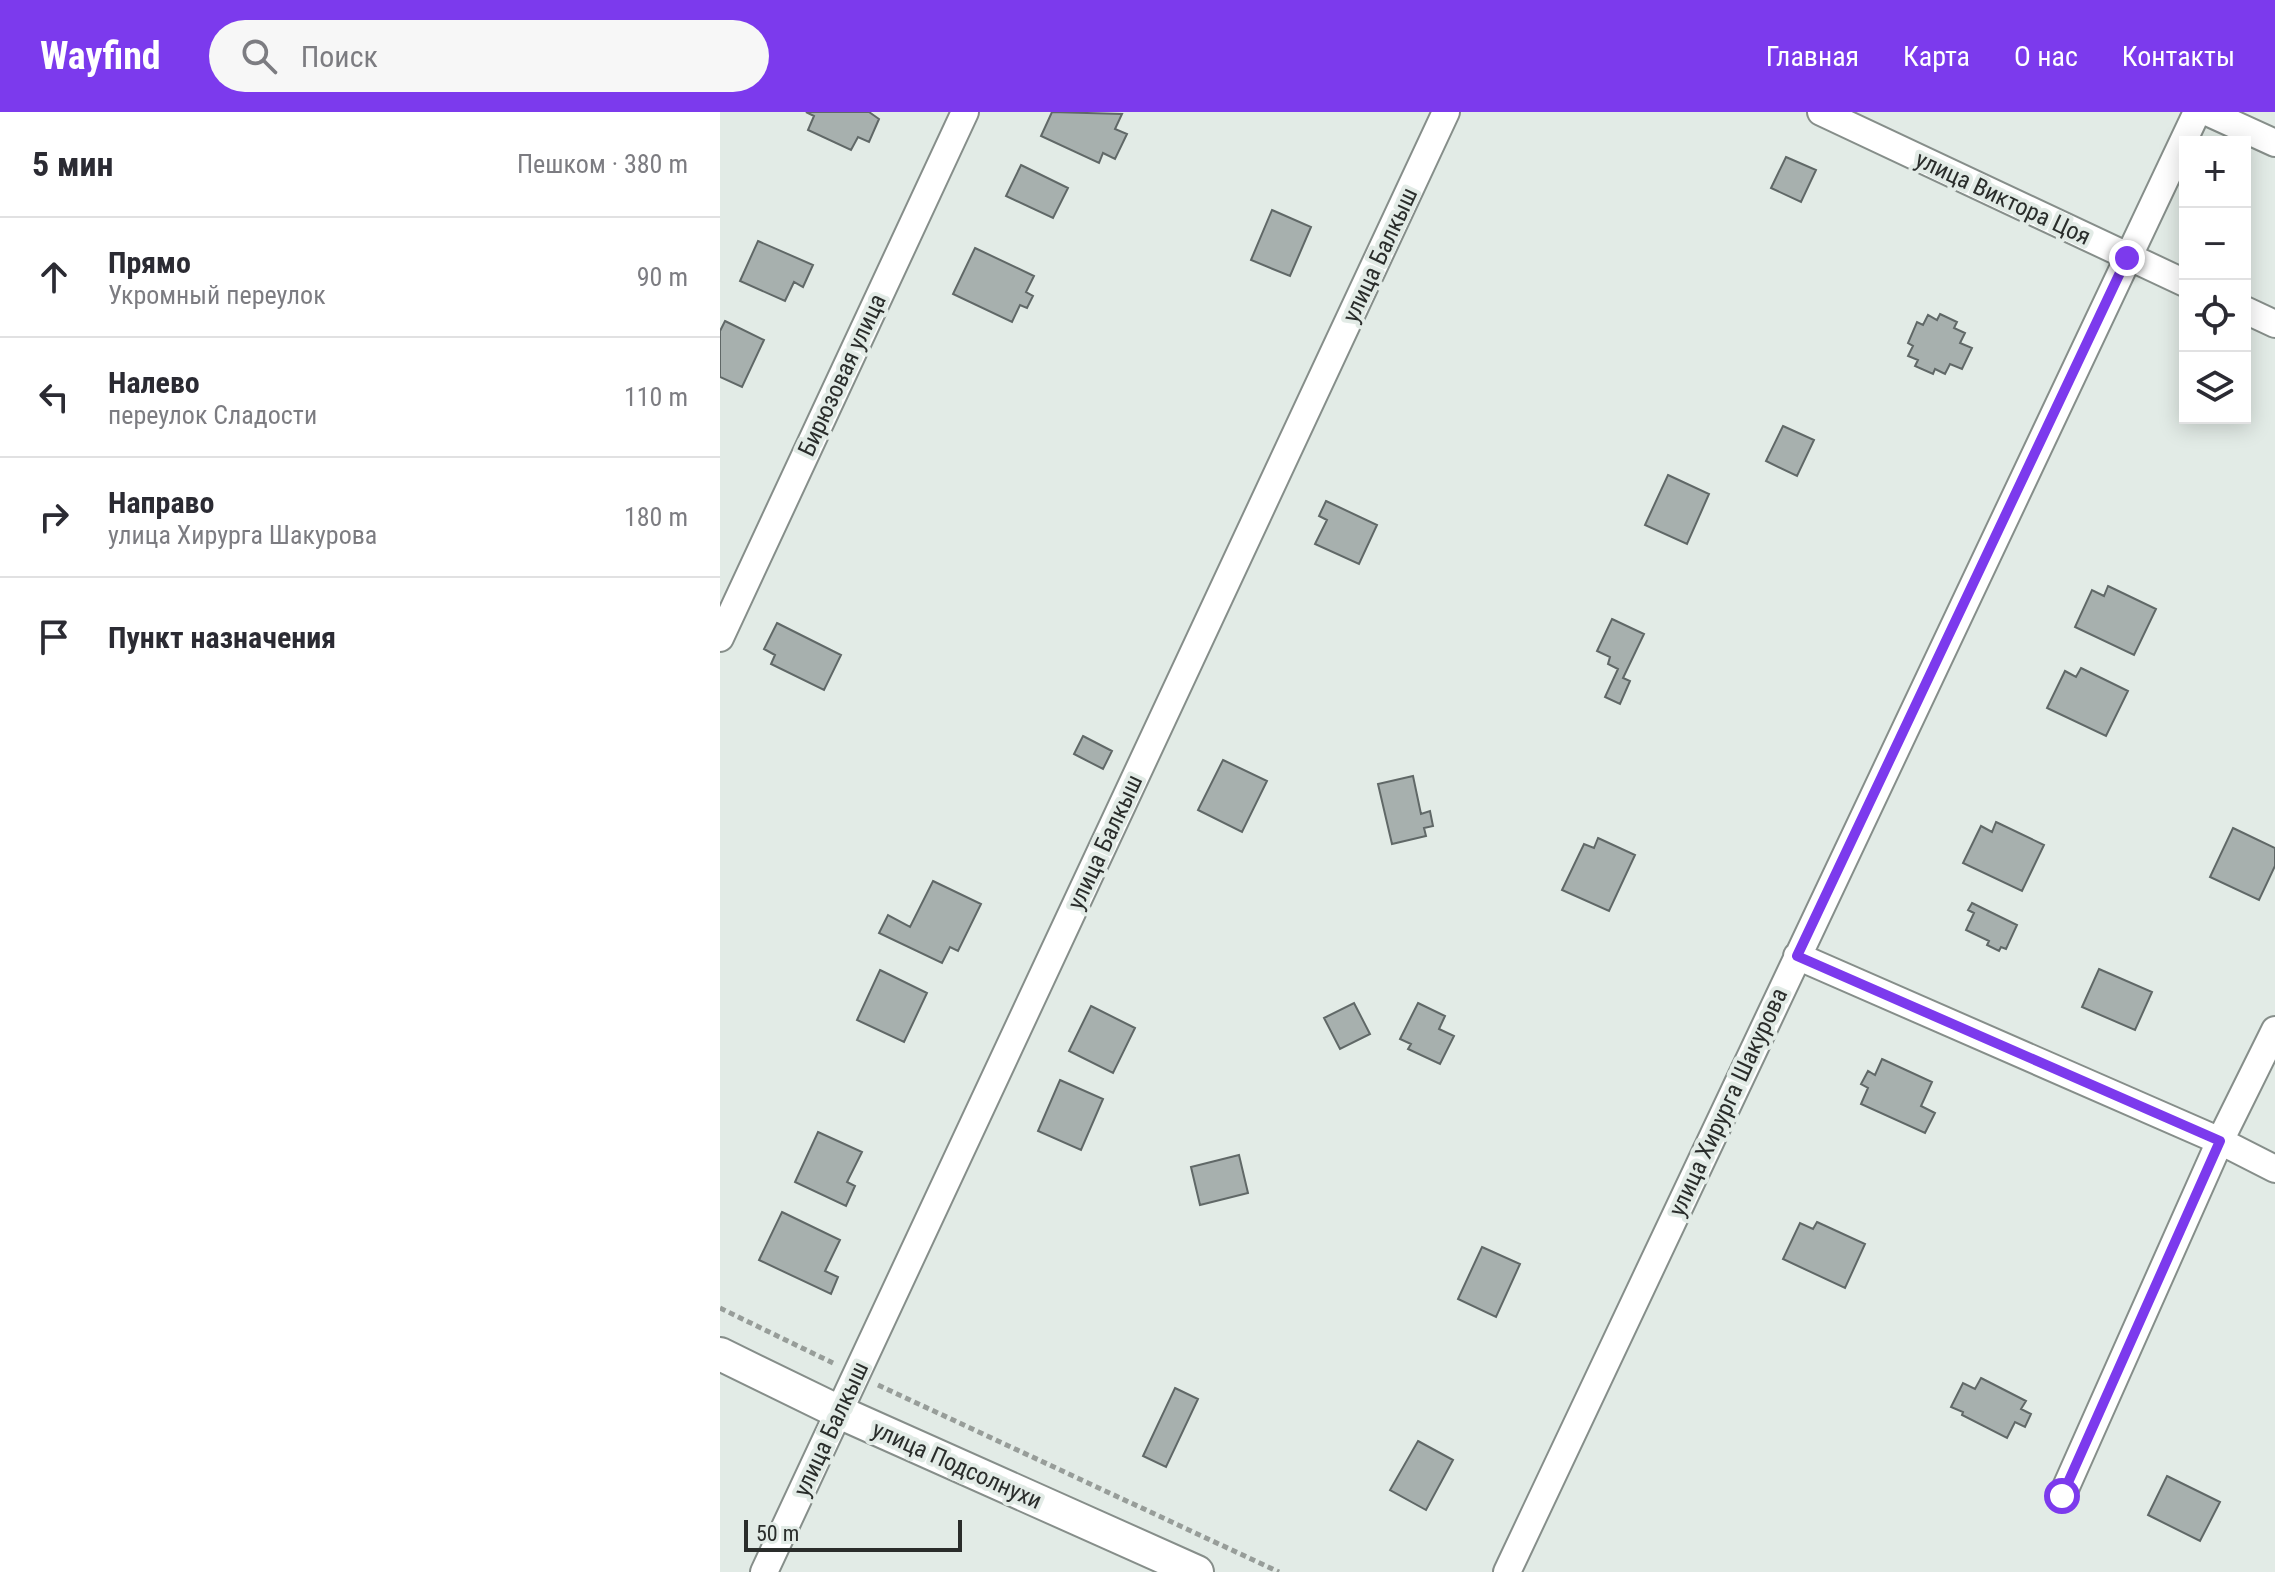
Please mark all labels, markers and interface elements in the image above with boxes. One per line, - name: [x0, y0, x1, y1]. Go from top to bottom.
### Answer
- search box: [209, 20, 769, 92]
- text: Wayfind: [40, 34, 161, 78]
- icon: search: [237, 34, 281, 78]
- text: Поиск: [301, 39, 378, 74]
- text: Главная: [1766, 40, 1859, 73]
- text: Карта: [1903, 40, 1970, 73]
- text: О нас: [2014, 40, 2078, 73]
- text: Контакты: [2122, 40, 2235, 73]
- map controls: [2179, 136, 2251, 424]
- button: +: [2179, 136, 2251, 208]
- text: 5 мин: [32, 144, 114, 184]
- street label: улица Виктора Цоя: [1911, 145, 2095, 251]
- text: Пешком · 380 m: [517, 149, 688, 179]
- street label: улица Балкыш: [1337, 183, 1423, 327]
- button: −: [2179, 208, 2251, 280]
- route end: [2109, 240, 2145, 276]
- text: Прямо: [108, 245, 191, 280]
- icon: ahead: [32, 255, 76, 299]
- text: 90 m: [637, 262, 688, 292]
- text: Укромный переулок: [108, 280, 326, 310]
- button: locate: [2179, 280, 2251, 352]
- street label: Бирюзовая улица: [792, 289, 892, 461]
- button: layers: [2179, 352, 2251, 424]
- text: Налево: [108, 365, 200, 400]
- icon: left: [32, 375, 76, 419]
- text: 110 m: [624, 382, 688, 412]
- text: переулок Сладости: [108, 400, 317, 430]
- text: Направо: [108, 485, 214, 520]
- icon: right: [32, 495, 76, 539]
- text: 180 m: [624, 502, 688, 532]
- text: улица Хирурга Шакурова: [108, 520, 377, 550]
- icon: arrive: [32, 615, 76, 659]
- text: Пункт назначения: [108, 620, 336, 655]
- street label: улица Балкыш: [1062, 770, 1148, 914]
- street label: улица Хирурга Шакурова: [1663, 983, 1793, 1221]
- street label: улица Балкыш: [788, 1357, 874, 1501]
- street label: улица Подсолнухи: [868, 1415, 1046, 1515]
- route start: [2044, 1478, 2080, 1514]
- scale bar: [744, 1516, 962, 1552]
- text: 50 m: [756, 1521, 799, 1546]

